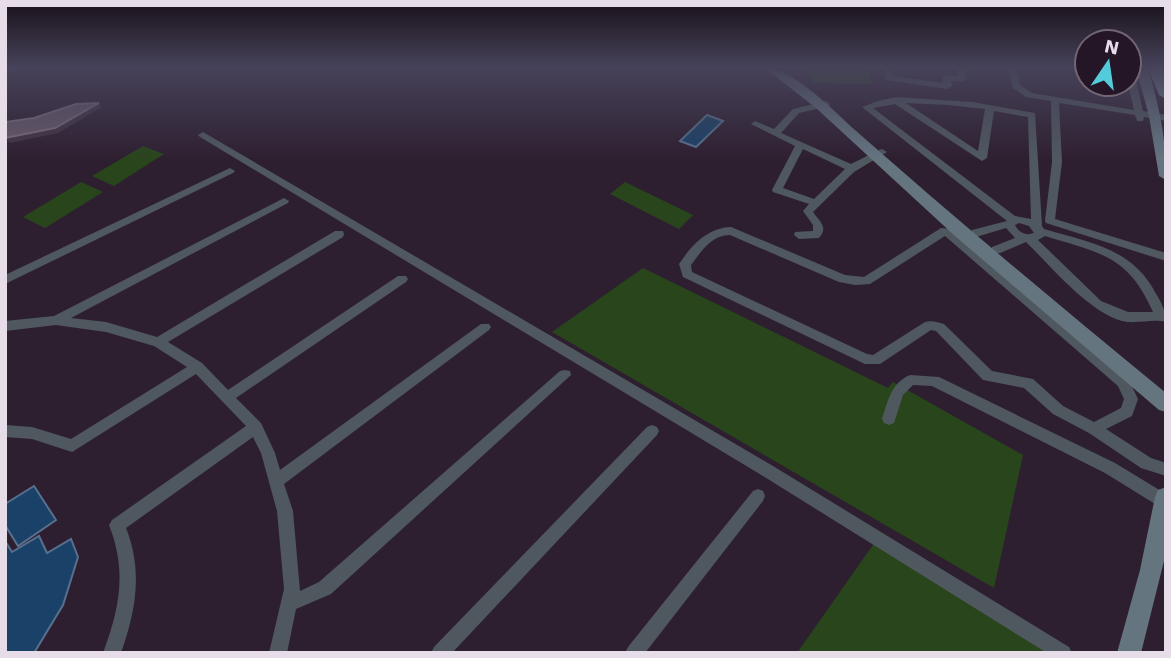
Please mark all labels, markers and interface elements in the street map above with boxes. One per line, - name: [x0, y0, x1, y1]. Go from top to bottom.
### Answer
- north arrow: [1073, 28, 1143, 98]
- text: N: [1102, 34, 1121, 60]

